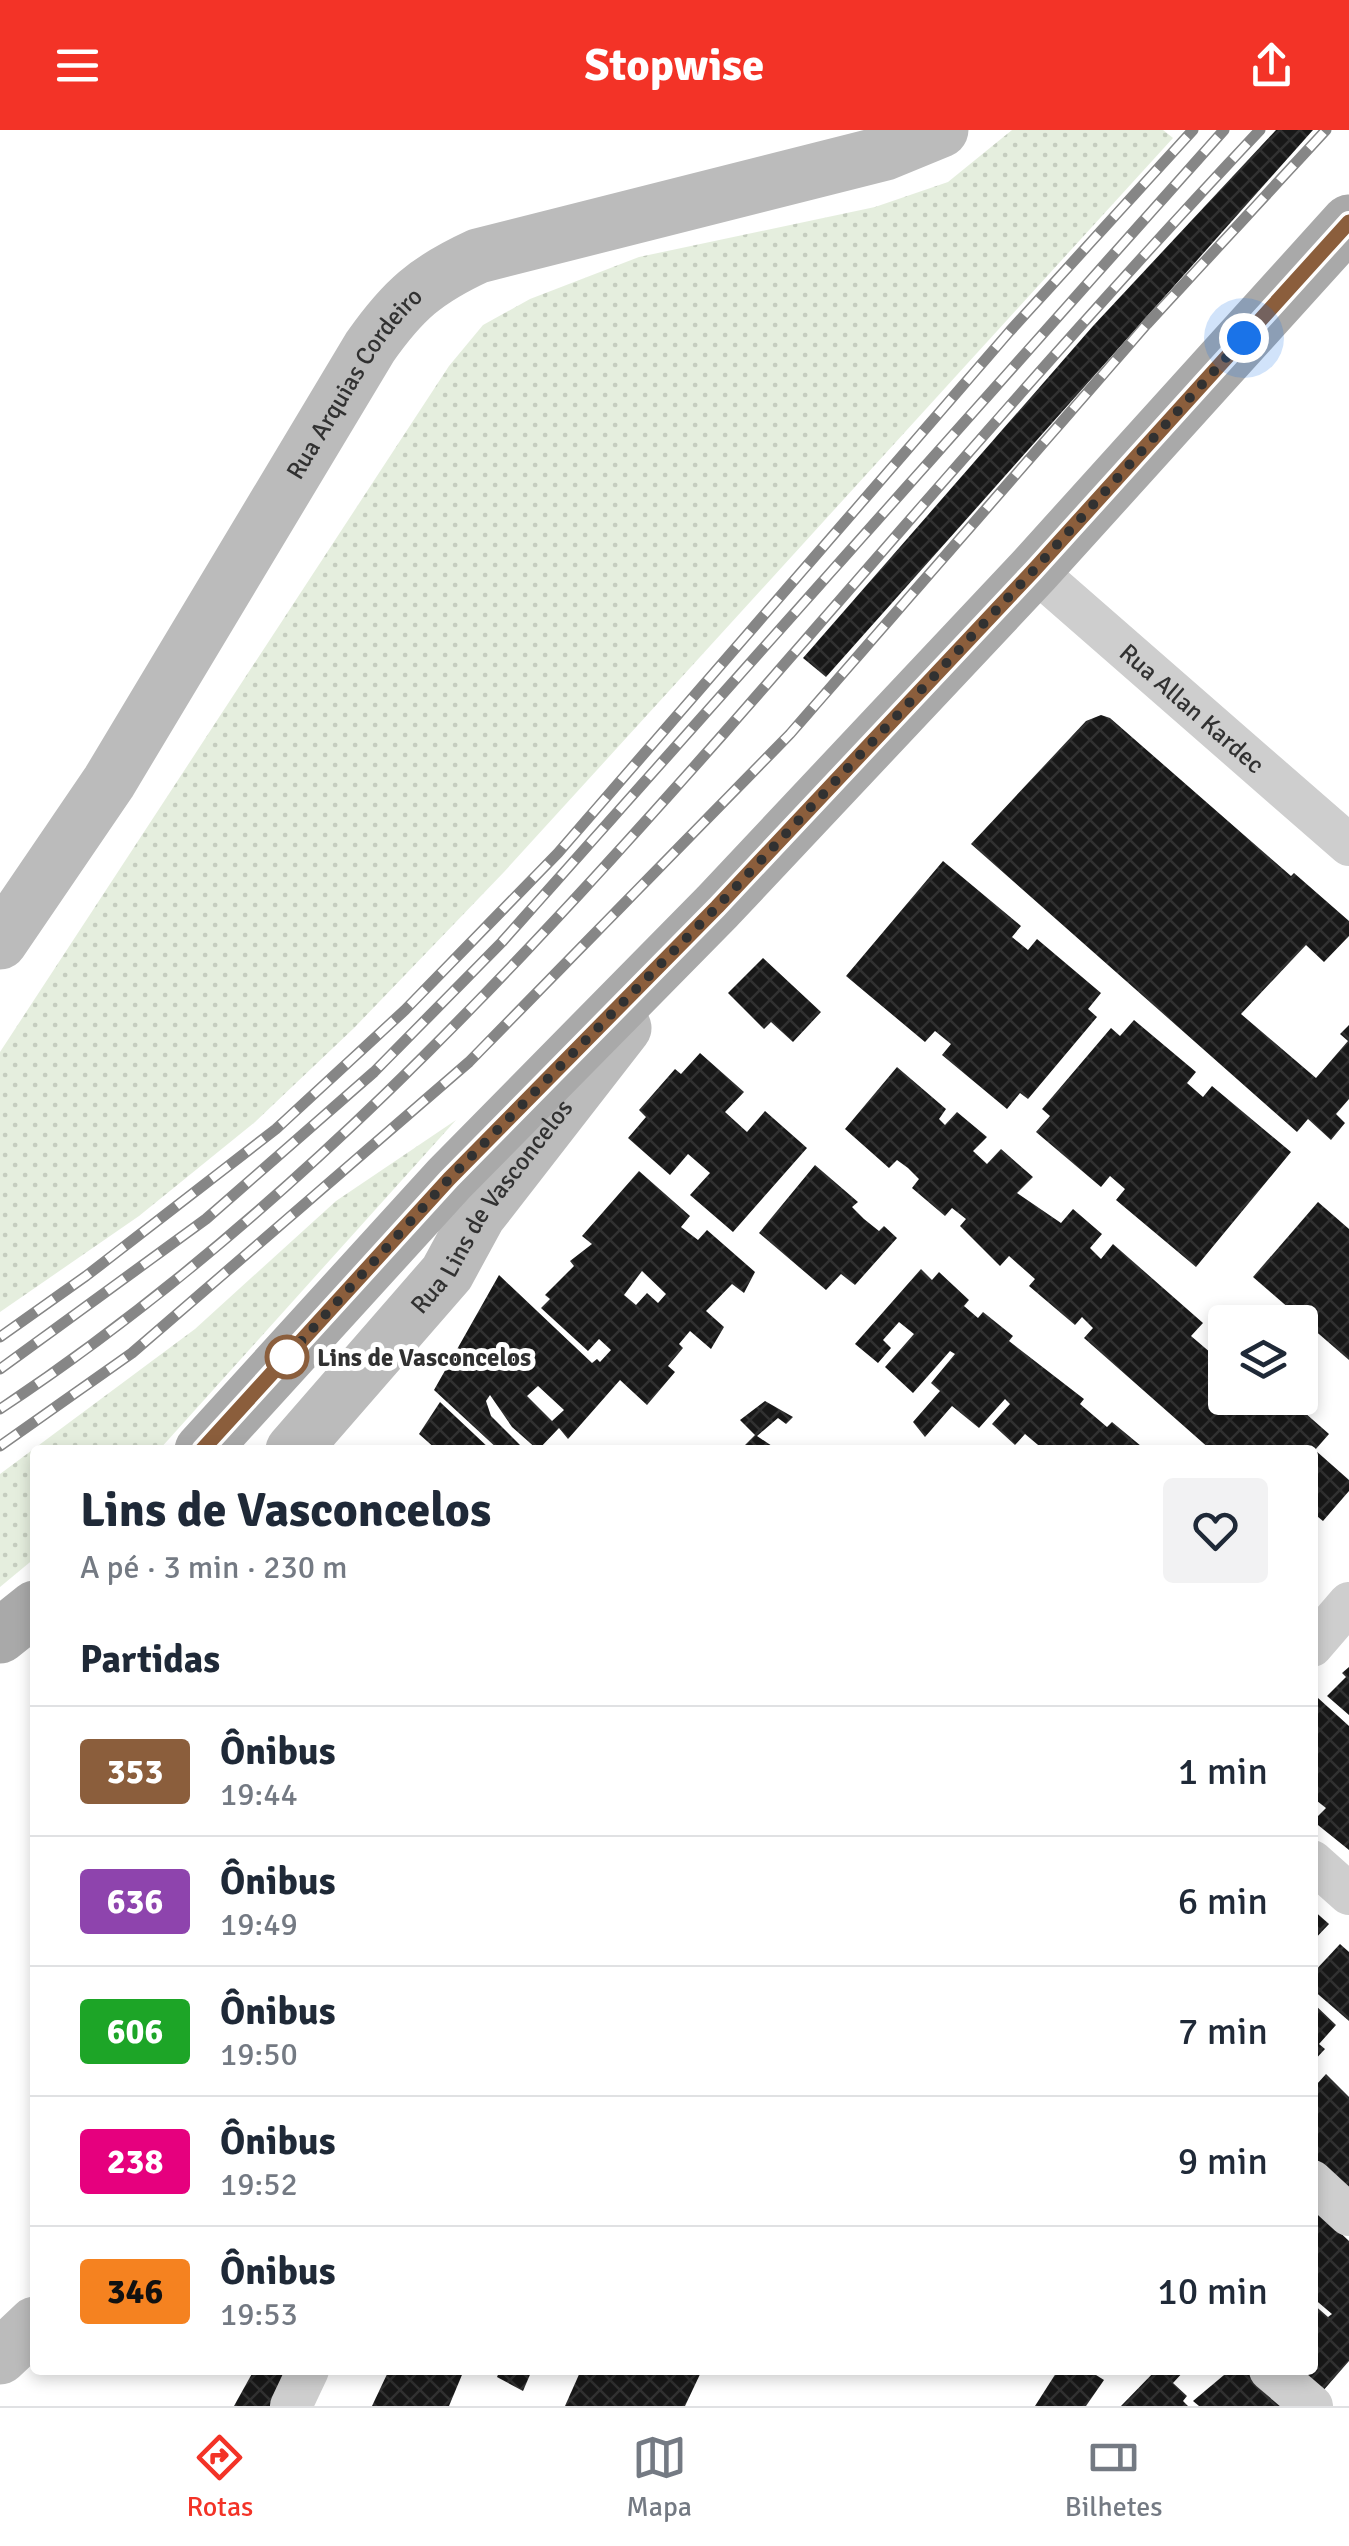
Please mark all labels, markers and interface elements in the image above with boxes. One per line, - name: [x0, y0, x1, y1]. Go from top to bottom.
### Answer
- icon: menu: [50, 38, 105, 93]
- text: Stopwise: [585, 38, 764, 93]
- icon: share: [1244, 38, 1299, 93]
- street label: Rua Arquias Cordeiro: [279, 281, 429, 485]
- your location: [1219, 313, 1269, 363]
- street label: Rua Allan Kardec: [1113, 637, 1271, 780]
- street label: Rua Lins de Vasconcelos: [404, 1093, 579, 1320]
- map controls: [1208, 1305, 1318, 1415]
- button: layers: [1208, 1305, 1318, 1415]
- marker: Lins de Vasconcelos: [266, 1336, 308, 1378]
- place label: Lins de Vasconcelos: [317, 1342, 531, 1373]
- button: heart: [1163, 1478, 1268, 1583]
- text: Lins de Vasconcelos: [80, 1481, 491, 1540]
- text: A pé · 3 min · 230 m: [80, 1548, 348, 1587]
- text: Partidas: [80, 1636, 220, 1683]
- text: Ônibus: [220, 1728, 335, 1775]
- text: 1 min: [1178, 1748, 1268, 1795]
- text: 353: [107, 1750, 163, 1793]
- text: 19:44: [220, 1775, 298, 1814]
- text: Ônibus: [220, 1858, 335, 1905]
- text: 6 min: [1178, 1878, 1268, 1925]
- text: 636: [107, 1880, 163, 1923]
- text: 19:49: [220, 1905, 298, 1944]
- text: Ônibus: [220, 1988, 335, 2035]
- text: 7 min: [1178, 2008, 1268, 2055]
- text: 606: [107, 2010, 163, 2053]
- text: 19:50: [220, 2035, 298, 2074]
- text: Ônibus: [220, 2118, 335, 2165]
- text: 9 min: [1178, 2138, 1268, 2185]
- text: 238: [107, 2140, 163, 2183]
- text: 19:52: [220, 2165, 298, 2204]
- text: Ônibus: [220, 2248, 335, 2295]
- text: 10 min: [1157, 2268, 1268, 2315]
- text: 346: [107, 2270, 163, 2313]
- text: 19:53: [220, 2295, 298, 2334]
- tab: Rotas: [186, 2430, 253, 2524]
- tab: Mapa: [626, 2430, 692, 2524]
- tab: Bilhetes: [1065, 2430, 1163, 2524]

